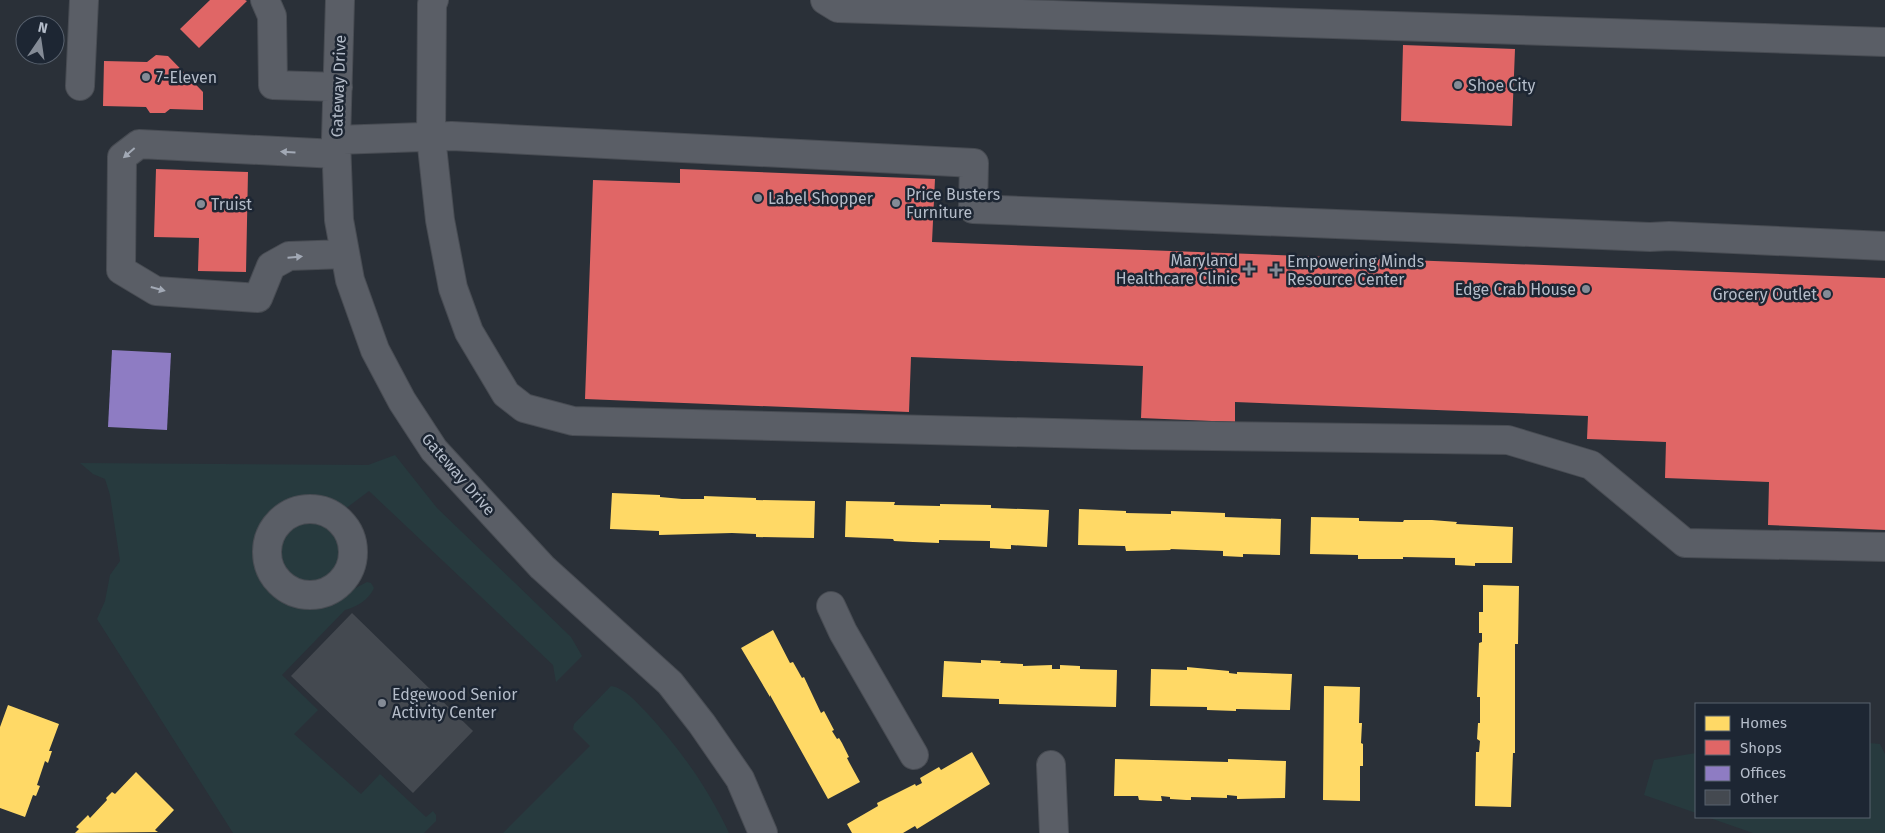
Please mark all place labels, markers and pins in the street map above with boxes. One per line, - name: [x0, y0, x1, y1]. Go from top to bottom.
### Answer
- place label: 7-Eleven: [156, 68, 217, 87]
- marker: 7-Eleven: [140, 71, 152, 83]
- place label: Shoe City: [1468, 76, 1536, 95]
- marker: Shoe City: [1452, 79, 1464, 91]
- place label: Price Busters Furniture: [906, 185, 1000, 222]
- place label: Label Shopper: [768, 189, 874, 208]
- marker: Label Shopper: [752, 192, 764, 204]
- place label: Truist: [211, 195, 252, 214]
- marker: Price Busters Furniture: [890, 197, 902, 209]
- marker: Truist: [195, 198, 207, 210]
- place label: Maryland Healthcare Clinic: [1116, 251, 1238, 288]
- place label: Empowering Minds Resource Center: [1287, 252, 1424, 289]
- marker: Maryland Healthcare Clinic: [1242, 262, 1256, 276]
- marker: Empowering Minds Resource Center: [1269, 263, 1283, 277]
- place label: Edge Crab House: [1455, 280, 1576, 299]
- marker: Edge Crab House: [1580, 283, 1592, 295]
- place label: Grocery Outlet: [1712, 285, 1817, 304]
- marker: Grocery Outlet: [1821, 288, 1833, 300]
- place label: Edgewood Senior Activity Center: [392, 685, 518, 722]
- marker: Edgewood Senior Activity Center: [376, 697, 388, 709]

